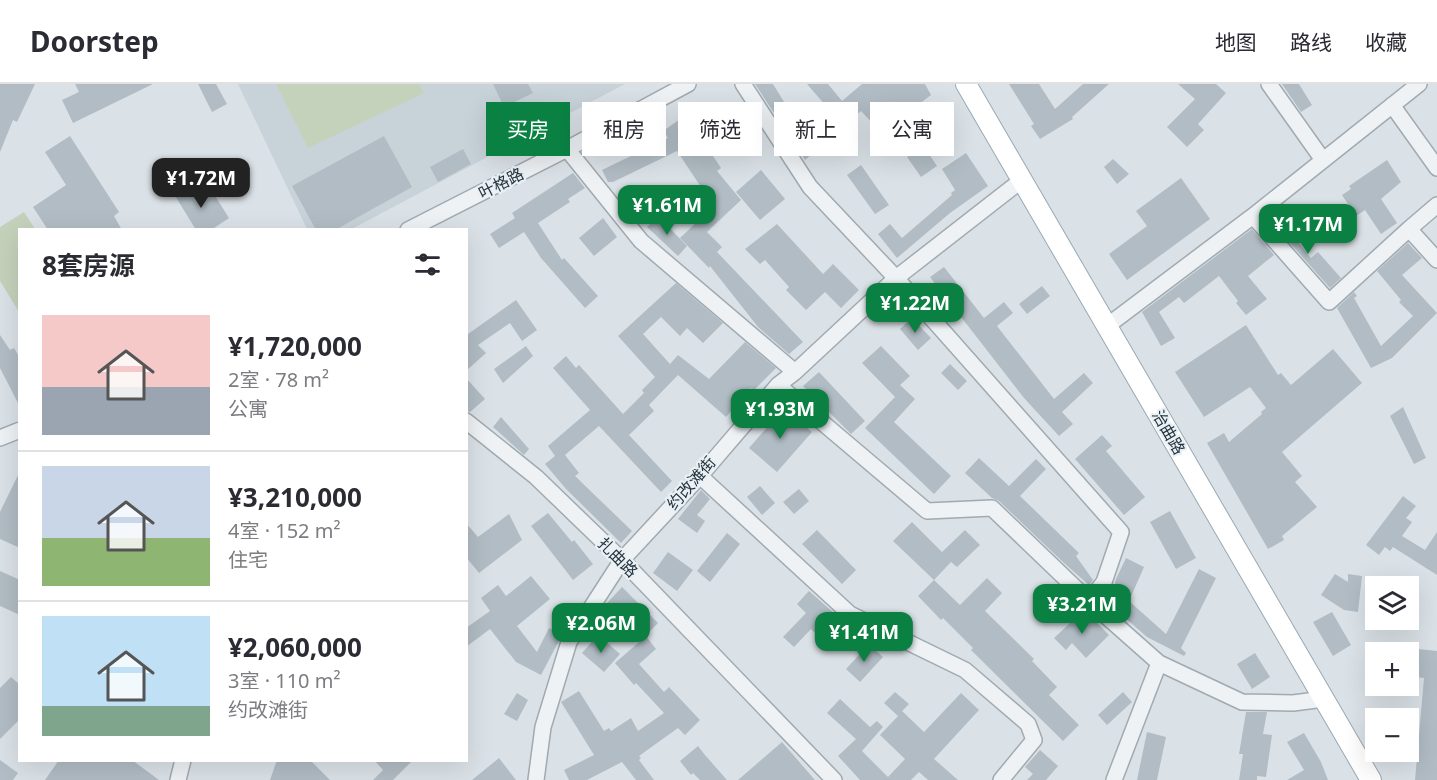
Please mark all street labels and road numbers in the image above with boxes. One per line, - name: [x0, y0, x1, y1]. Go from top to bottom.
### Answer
- street label: 叶格路: [475, 162, 527, 204]
- street label: 治曲路: [1147, 406, 1191, 458]
- street label: 约改滩街: [662, 452, 720, 514]
- street label: 扎曲路: [593, 532, 643, 582]

